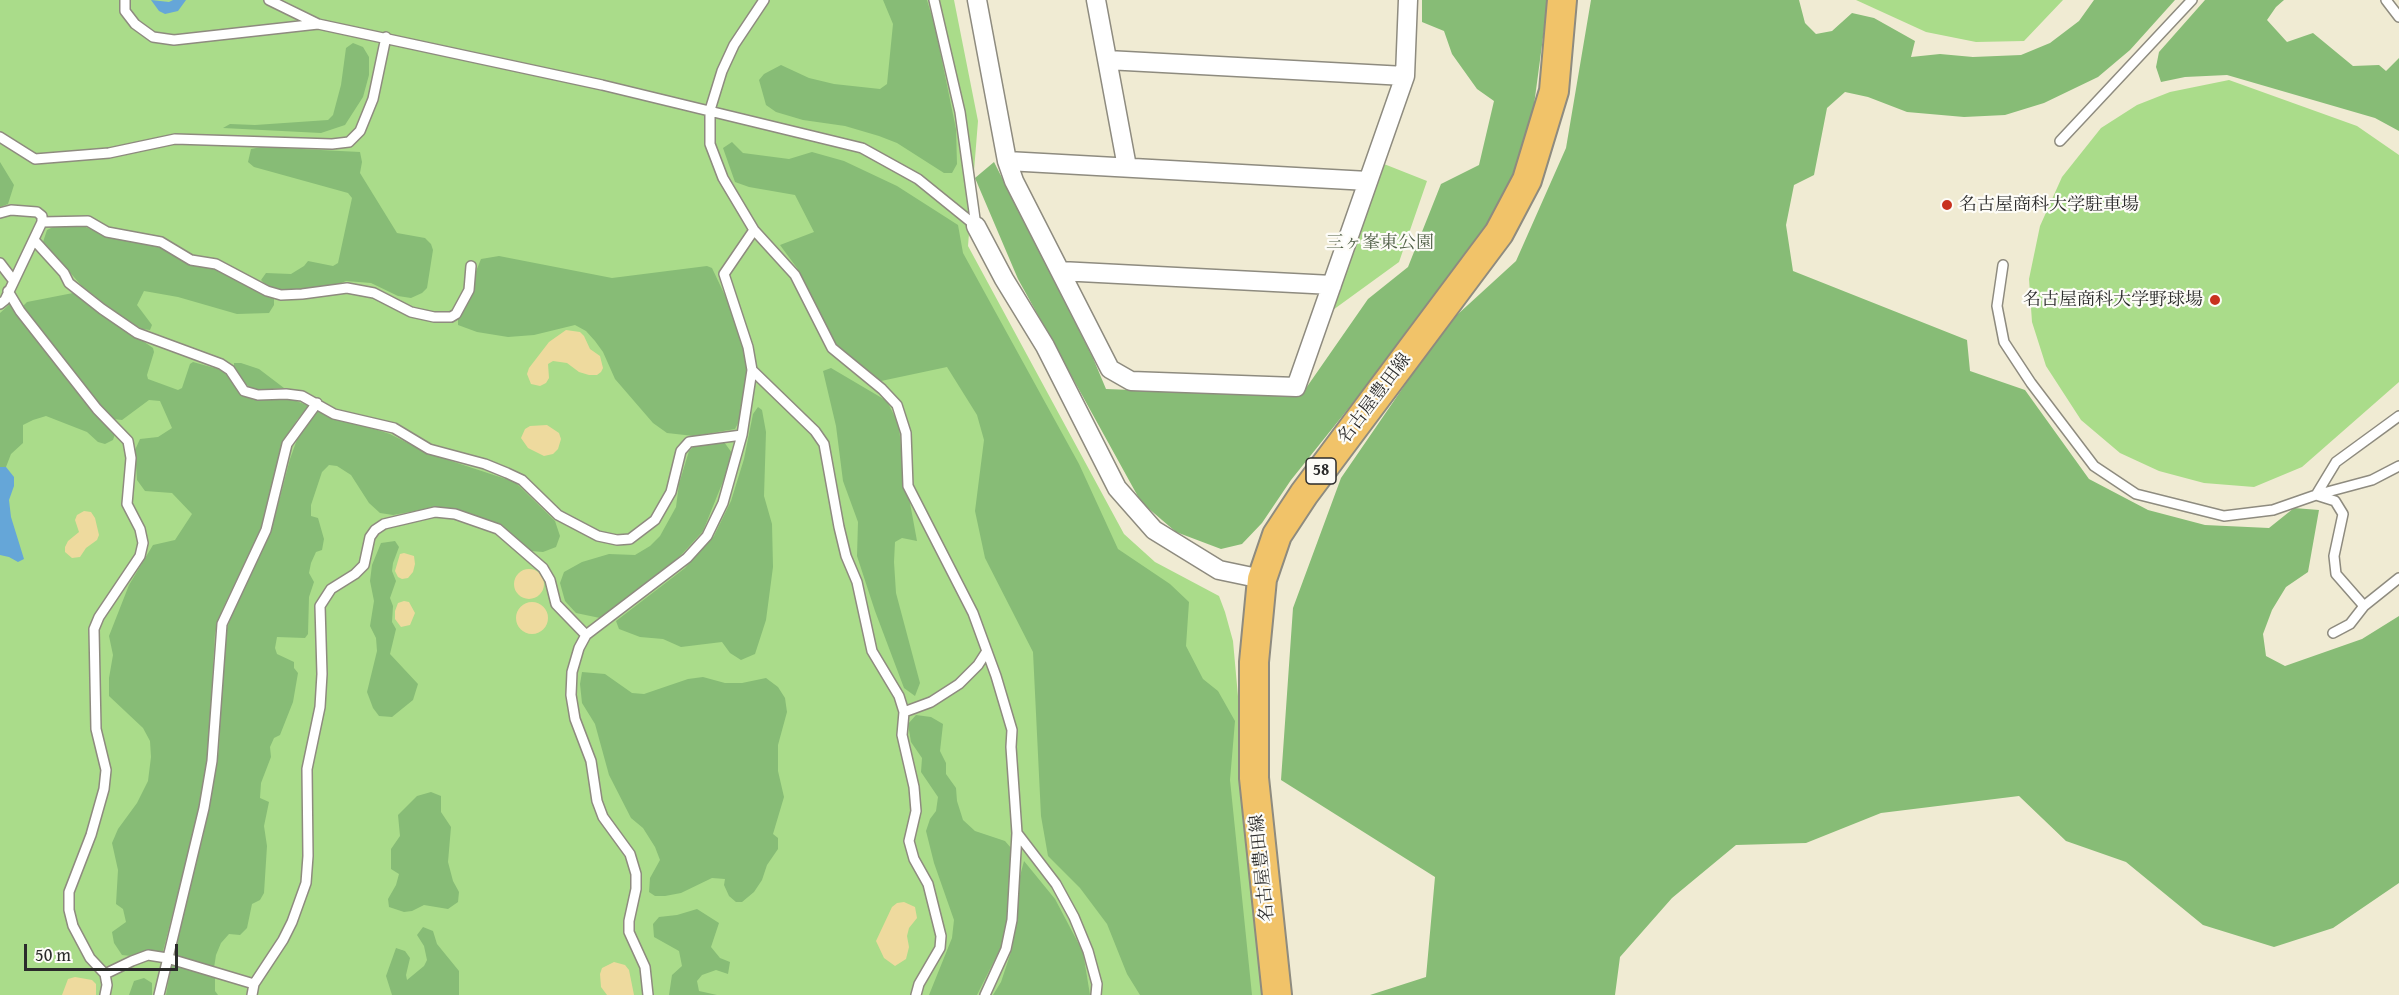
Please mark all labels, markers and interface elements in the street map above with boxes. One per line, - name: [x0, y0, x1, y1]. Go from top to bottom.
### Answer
- place label: 名古屋商科大学駐車場: [1959, 194, 2139, 216]
- marker: 名古屋商科大学駐車場: [1940, 198, 1954, 212]
- park label: 三ヶ峯東公園: [1326, 232, 1434, 254]
- place label: 名古屋商科大学野球場: [2023, 289, 2203, 311]
- marker: 名古屋商科大学野球場: [2208, 293, 2222, 307]
- street label: 名古屋豊田線: [1334, 349, 1416, 449]
- road number: 58: [1306, 458, 1336, 484]
- street label: 名古屋豊田線: [1247, 813, 1279, 923]
- scale bar: [27, 932, 182, 970]
- text: 50 m: [35, 941, 71, 968]

